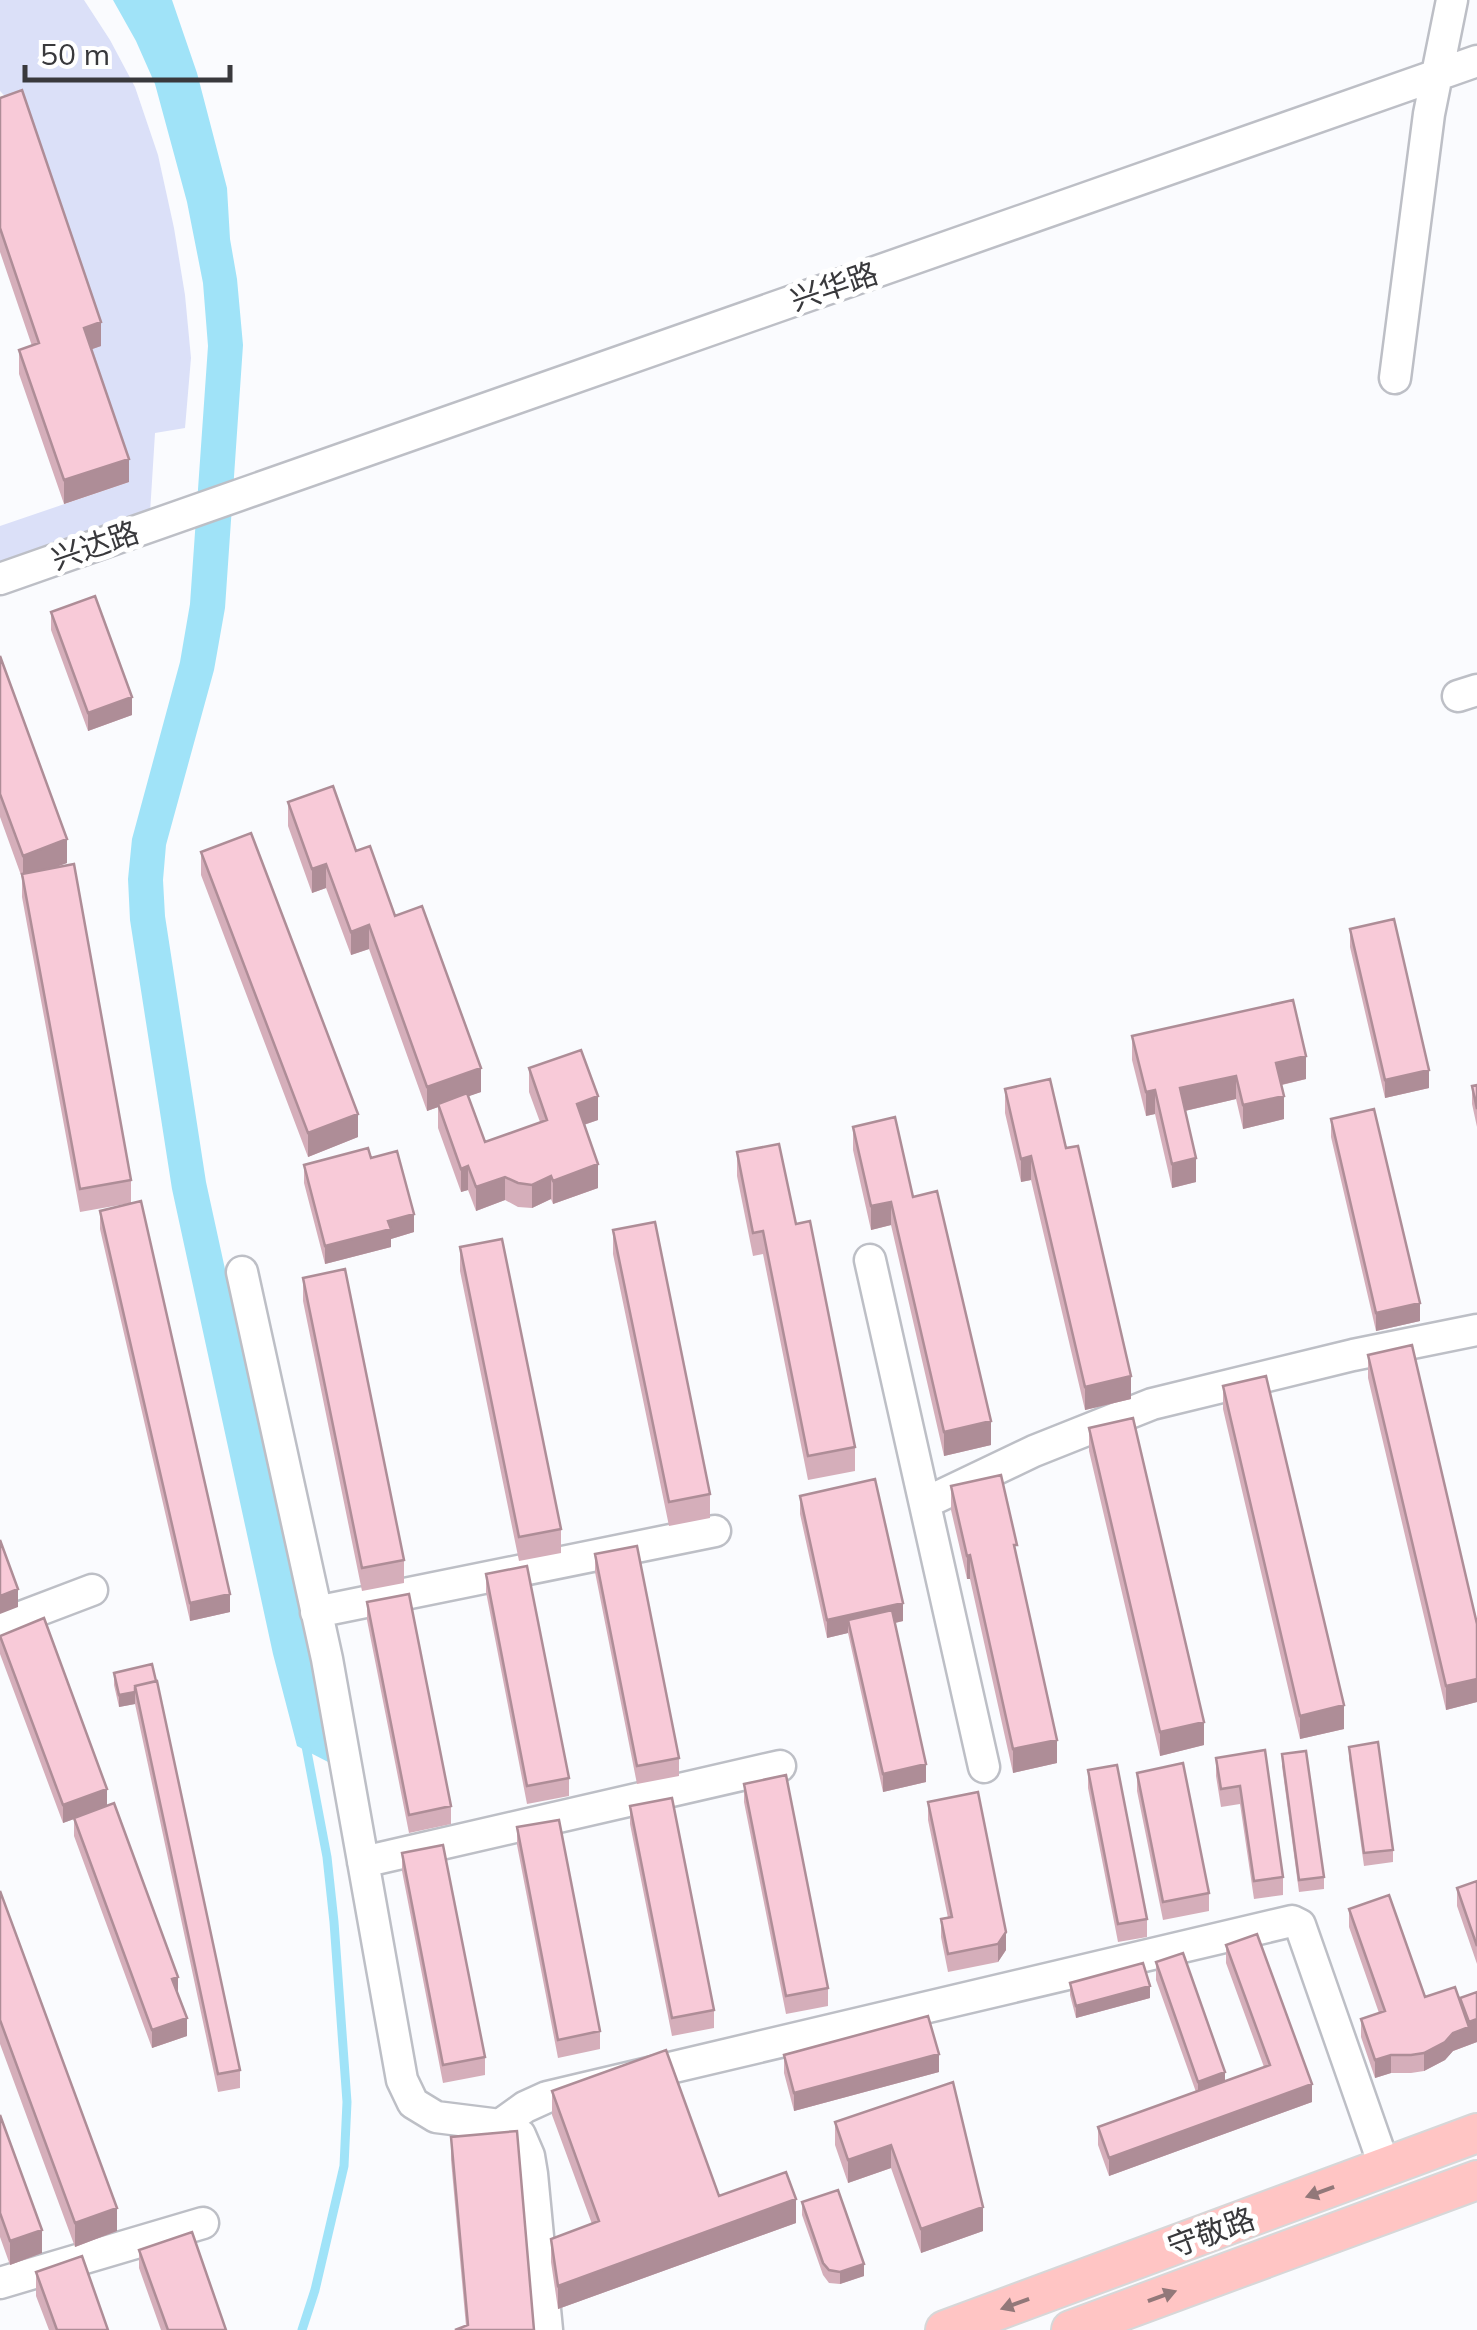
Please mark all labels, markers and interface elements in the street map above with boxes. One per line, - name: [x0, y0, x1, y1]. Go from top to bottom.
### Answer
- scale bar: [25, 20, 230, 82]
- text: 50 m: [40, 35, 110, 73]
- street label: 兴华路: [785, 253, 883, 319]
- street label: 兴达路: [46, 512, 144, 578]
- one-way arrow: [1304, 2184, 1334, 2200]
- street label: 守敬路: [1162, 2199, 1260, 2265]
- one-way arrow: [1148, 2288, 1178, 2303]
- one-way arrow: [1000, 2297, 1030, 2312]

